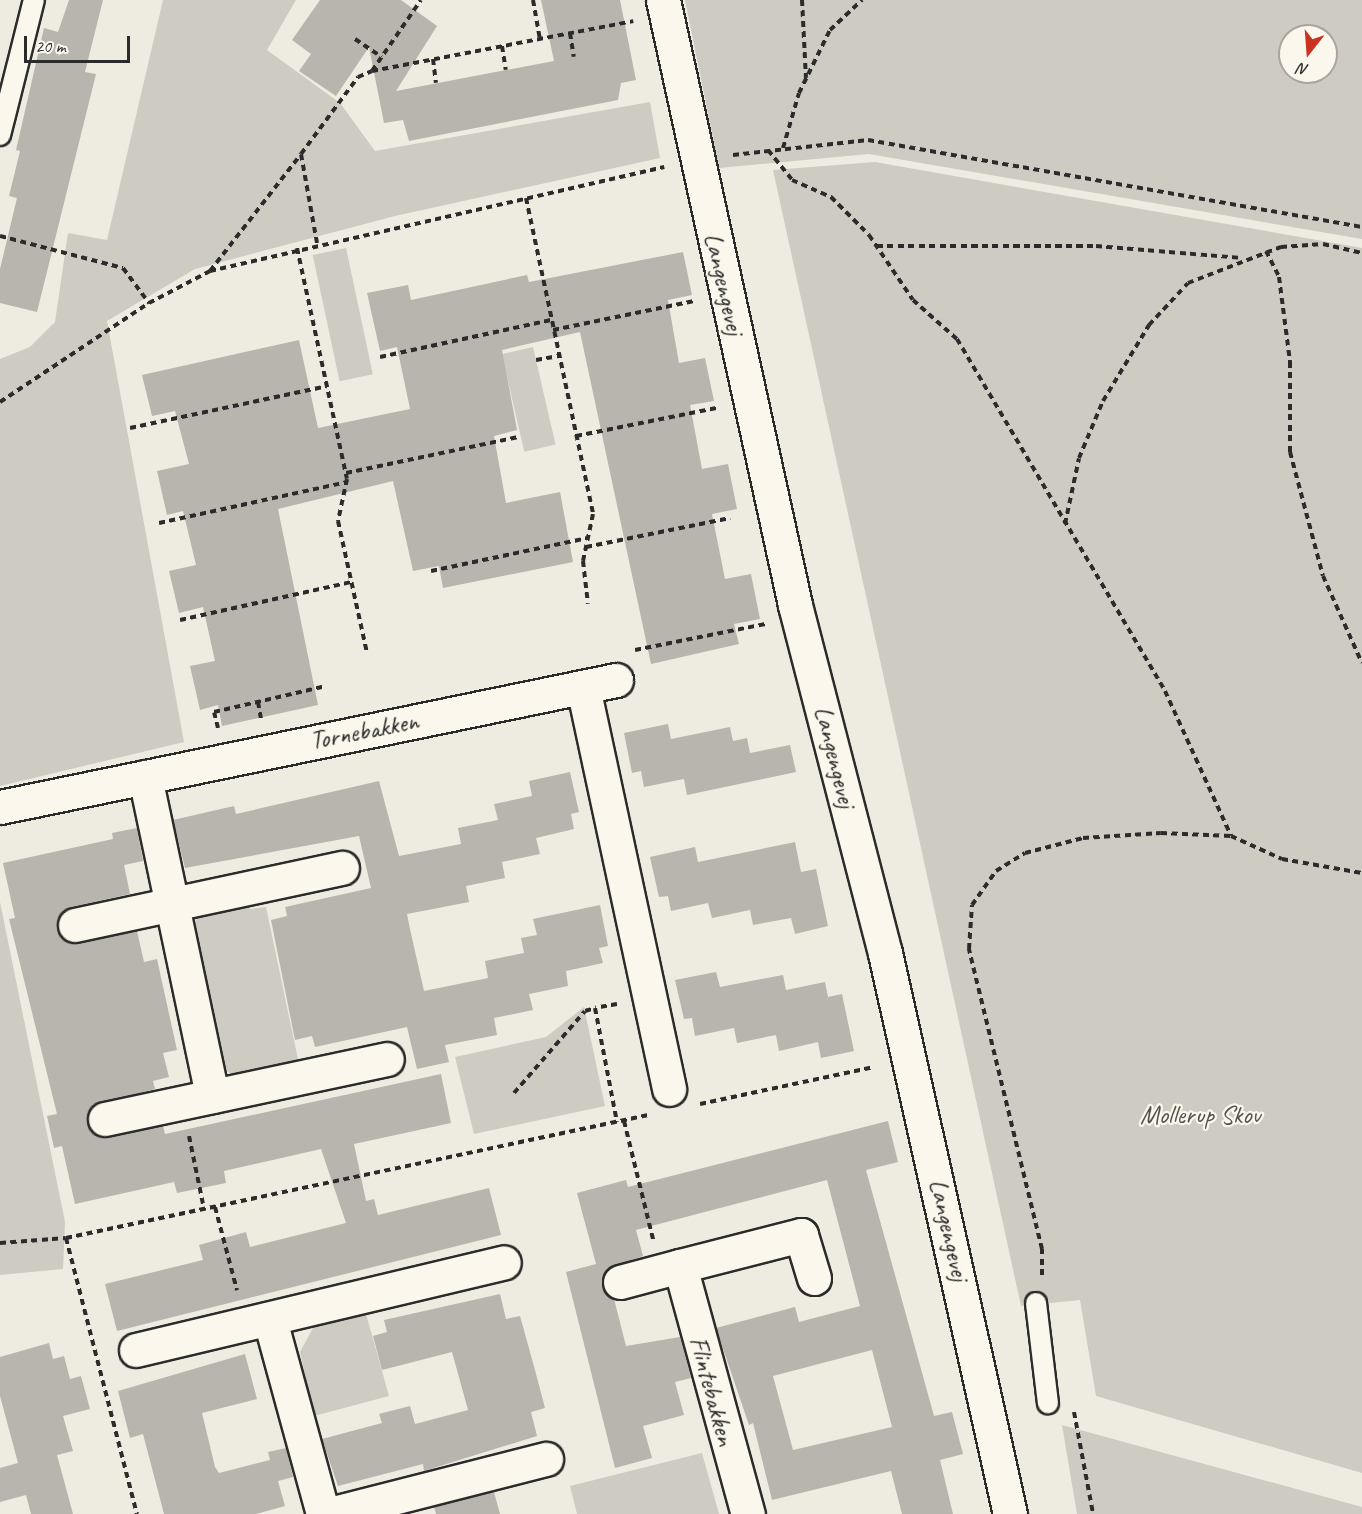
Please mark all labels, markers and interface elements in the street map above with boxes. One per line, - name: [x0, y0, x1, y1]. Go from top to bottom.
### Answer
- scale bar: [27, 24, 134, 62]
- north arrow: [1278, 24, 1338, 84]
- text: 20 m: [35, 35, 66, 57]
- text: N: [1296, 58, 1311, 80]
- street label: Langengevej: [697, 230, 751, 338]
- street label: Langengevej: [807, 703, 863, 811]
- street label: Tornebakken: [307, 705, 421, 757]
- park label: Mollerup Skov: [1140, 1099, 1260, 1131]
- street label: Langengevej: [922, 1176, 976, 1284]
- street label: Flintebakken: [683, 1333, 741, 1449]

